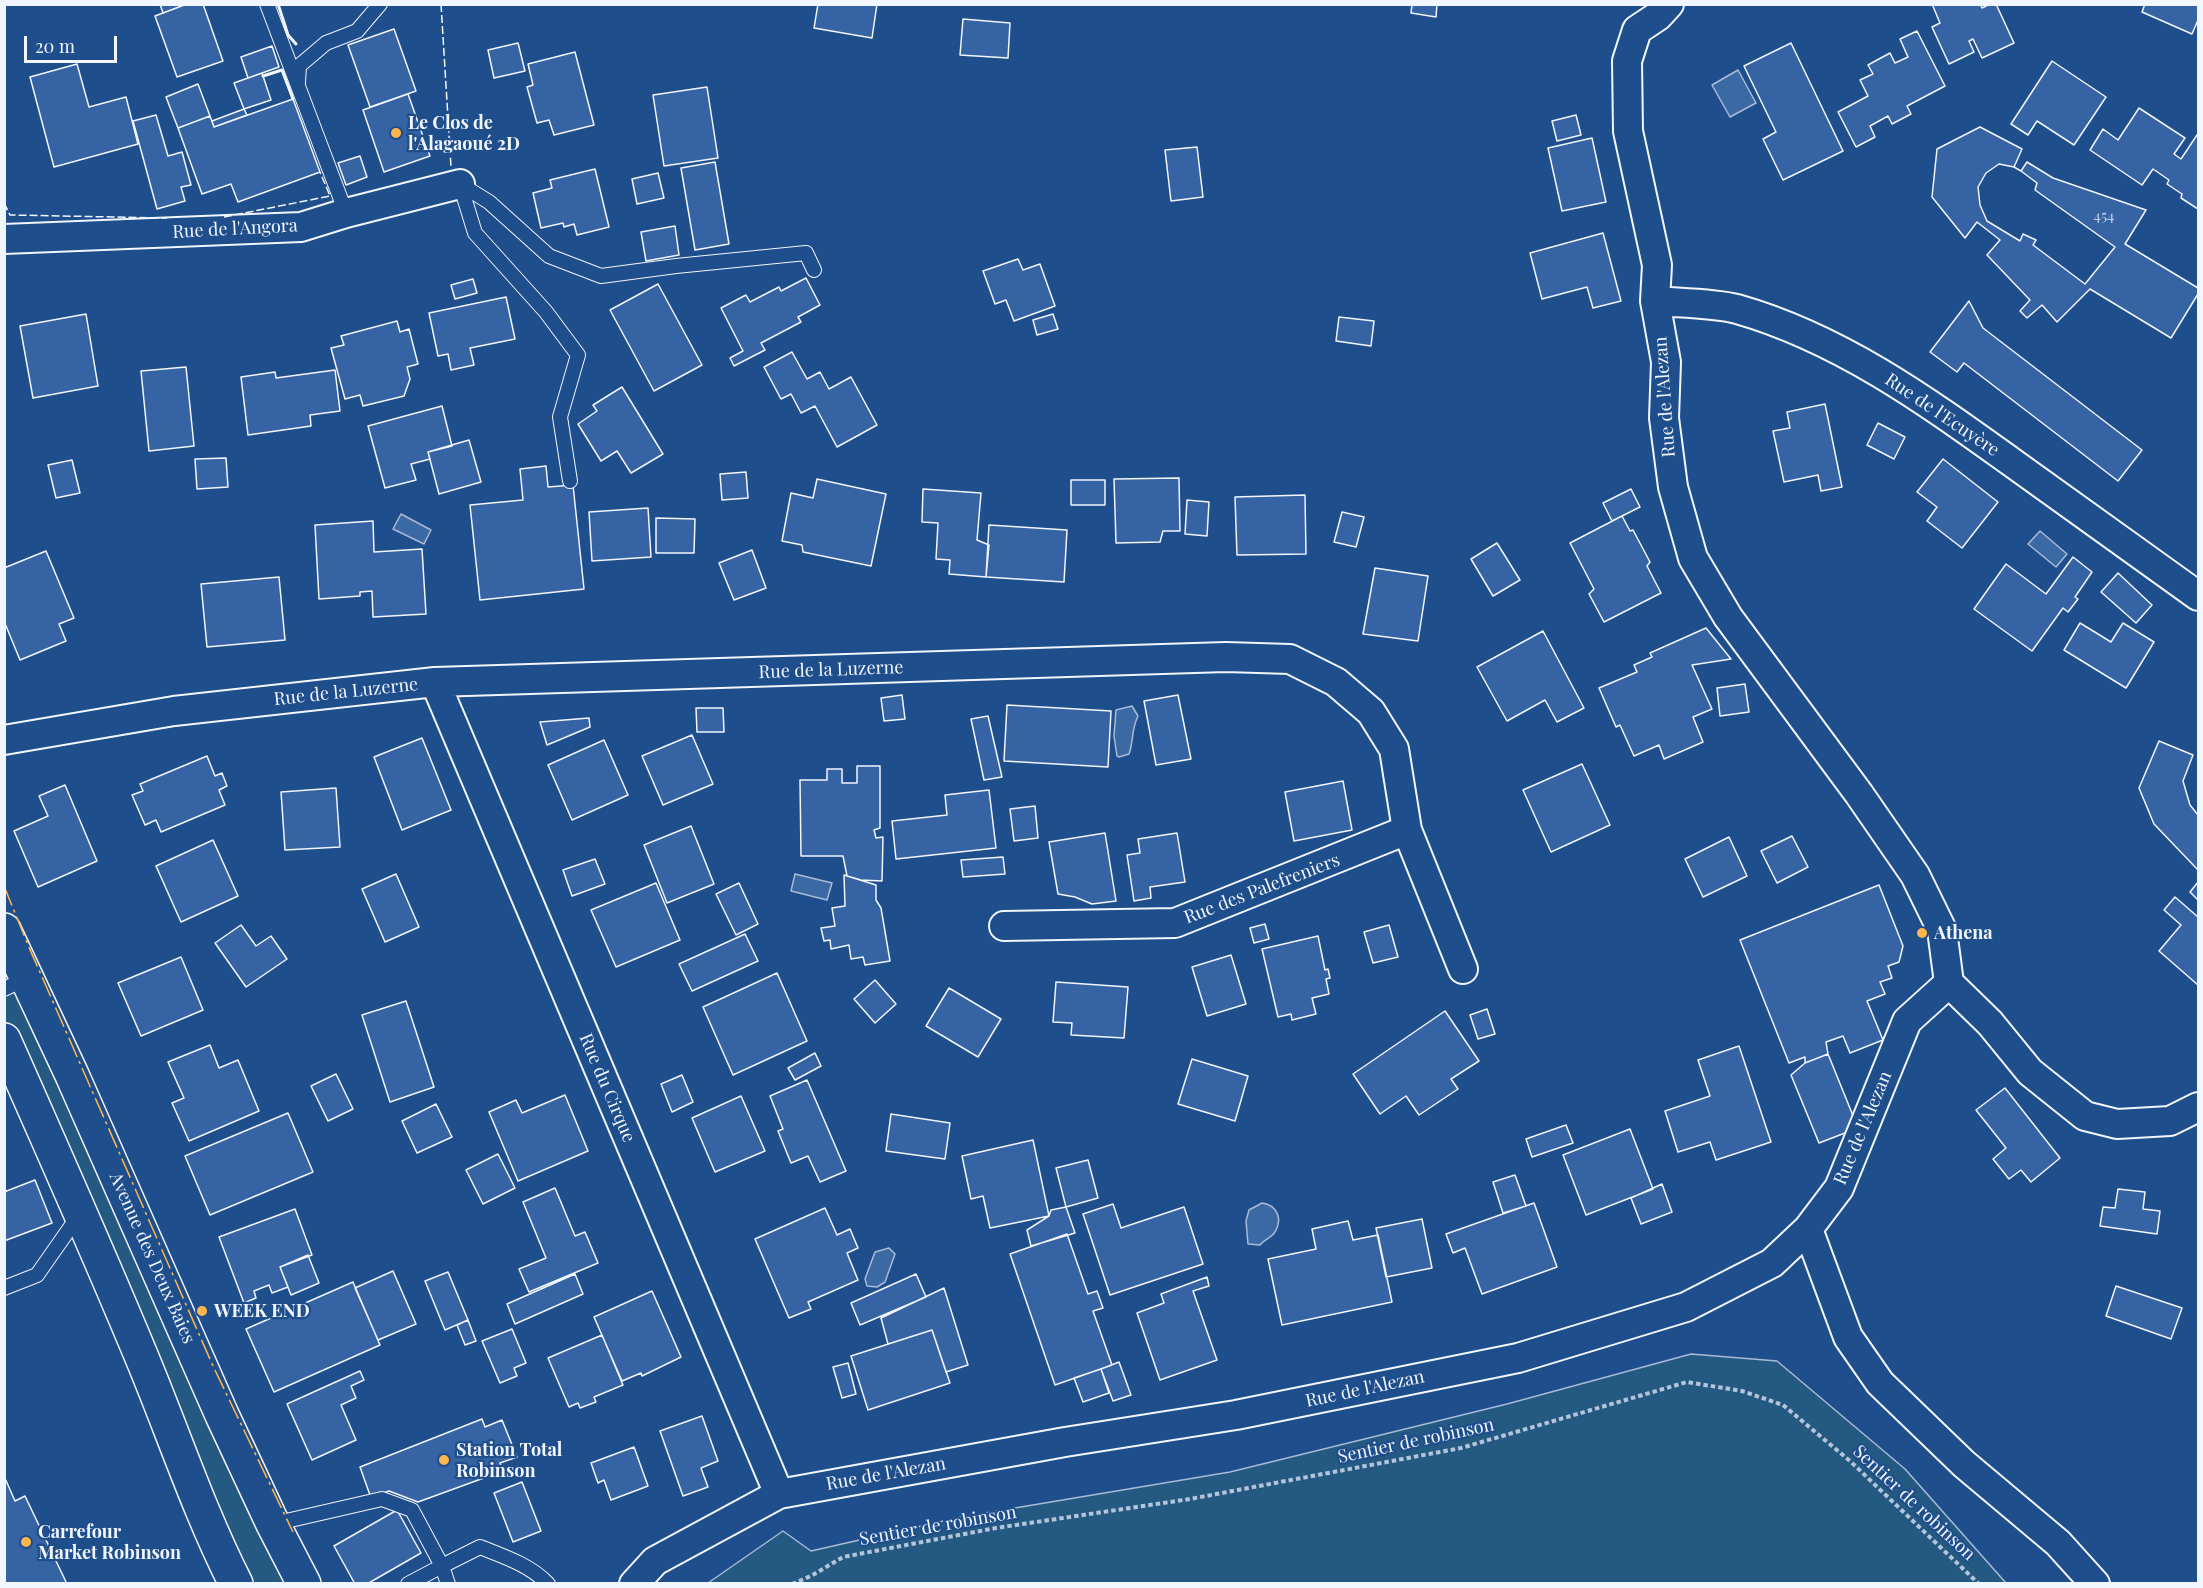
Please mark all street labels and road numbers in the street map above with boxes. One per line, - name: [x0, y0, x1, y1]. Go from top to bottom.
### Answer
- street label: Rue de l'Angora: [172, 215, 298, 243]
- street label: Rue de l'Alezan: [1650, 336, 1680, 458]
- street label: Rue de l'Ecuyère: [1881, 369, 2003, 461]
- street label: Rue de la Luzerne: [758, 657, 904, 683]
- street label: Rue de la Luzerne: [273, 674, 419, 710]
- street label: Rue des Palefreniers: [1181, 849, 1343, 929]
- street label: Rue du Cirque: [574, 1030, 640, 1146]
- street label: Rue de l'Alezan: [1829, 1068, 1897, 1188]
- street label: Avenue des Deux Baies: [105, 1169, 199, 1347]
- street label: Rue de l'Alezan: [1304, 1366, 1426, 1412]
- street label: Sentier de robinson: [1336, 1414, 1496, 1468]
- street label: Sentier de robinson: [1848, 1441, 1980, 1565]
- street label: Rue de l'Alezan: [825, 1453, 947, 1495]
- street label: Sentier de robinson: [858, 1502, 1018, 1550]

